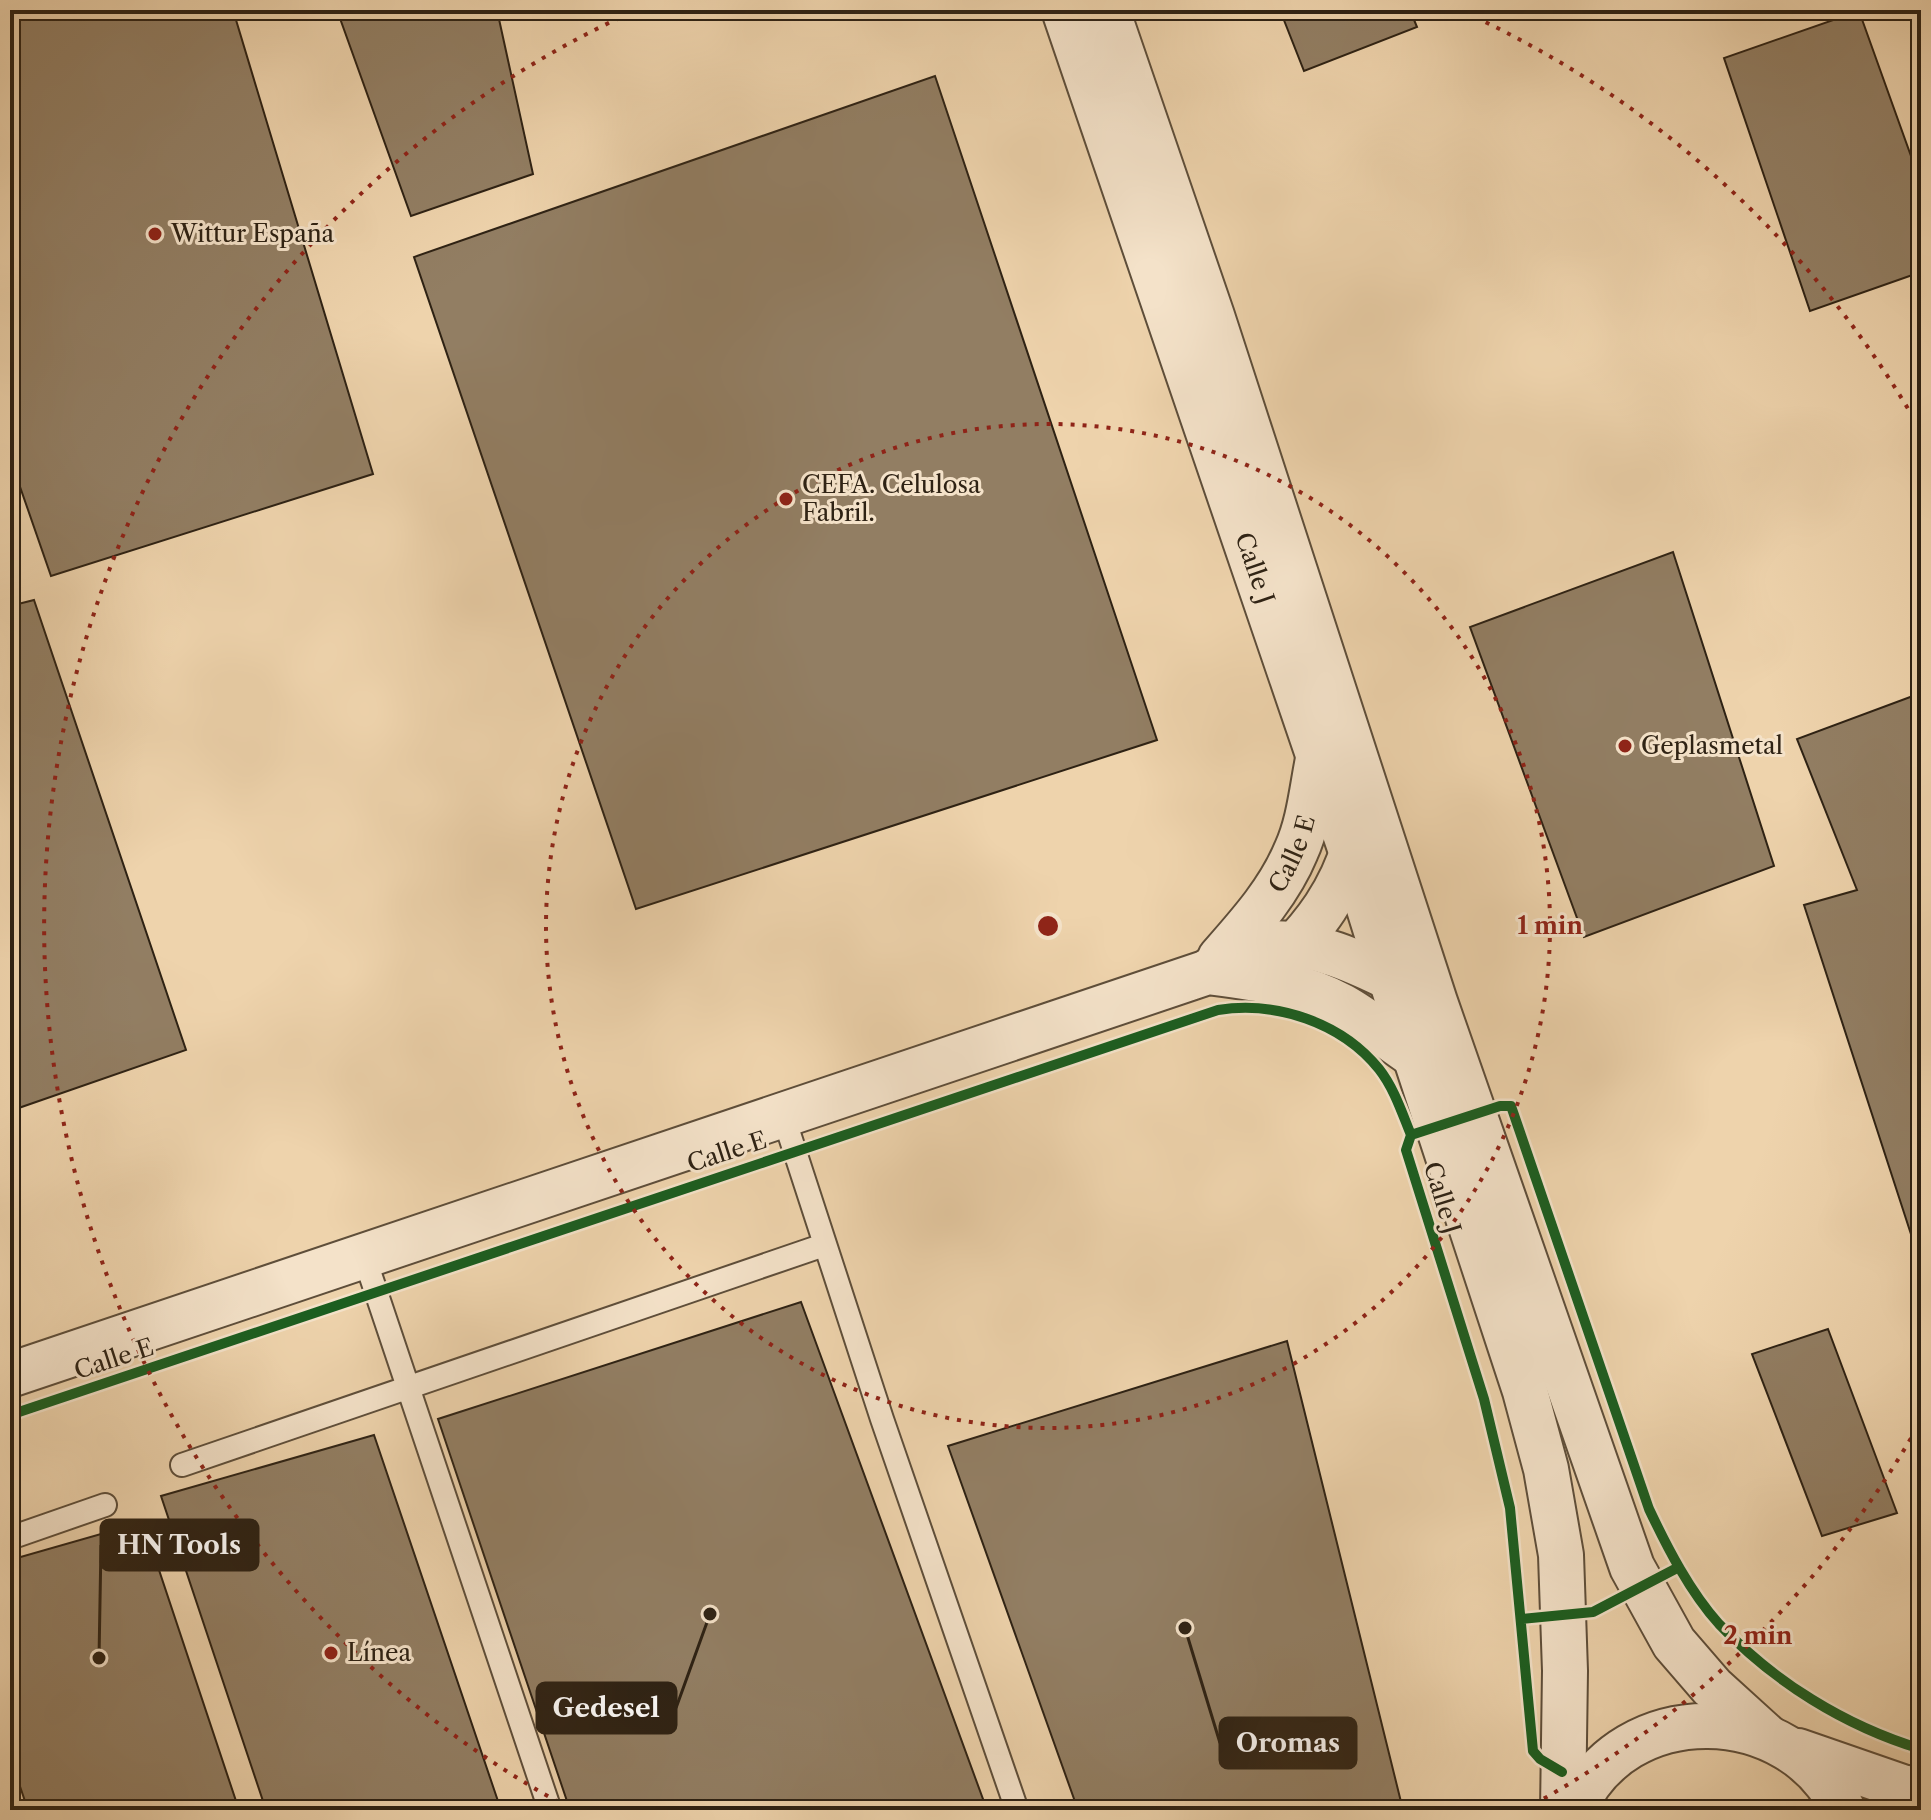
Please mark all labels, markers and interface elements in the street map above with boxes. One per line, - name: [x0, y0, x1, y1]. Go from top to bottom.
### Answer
- place label: Wittur España: [170, 219, 335, 248]
- marker: Wittur España: [146, 225, 164, 243]
- place label: CEFA. Celulosa Fabril.: [802, 470, 981, 527]
- marker: CEFA. Celulosa Fabril.: [777, 490, 795, 508]
- street label: Calle J: [1229, 528, 1281, 608]
- place label: Geplasmetal: [1641, 731, 1783, 760]
- marker: Geplasmetal: [1616, 737, 1634, 755]
- street label: Calle E: [1262, 812, 1321, 898]
- text: 1 min: [1517, 911, 1583, 940]
- centre of rings: [1034, 912, 1062, 940]
- street label: Calle E: [683, 1125, 770, 1178]
- street label: Calle J: [1418, 1158, 1467, 1237]
- street label: Calle E: [70, 1332, 157, 1385]
- callout: HN Tools: [101, 1520, 258, 1570]
- text: HN Tools: [117, 1529, 241, 1561]
- text: 2 min: [1723, 1621, 1793, 1650]
- place label: Línea: [347, 1638, 411, 1667]
- marker: Línea: [322, 1644, 340, 1662]
- callout: Gedesel: [537, 1683, 676, 1733]
- text: Gedesel: [552, 1692, 660, 1724]
- callout: Oromas: [1220, 1718, 1356, 1768]
- text: Oromas: [1236, 1727, 1340, 1759]

